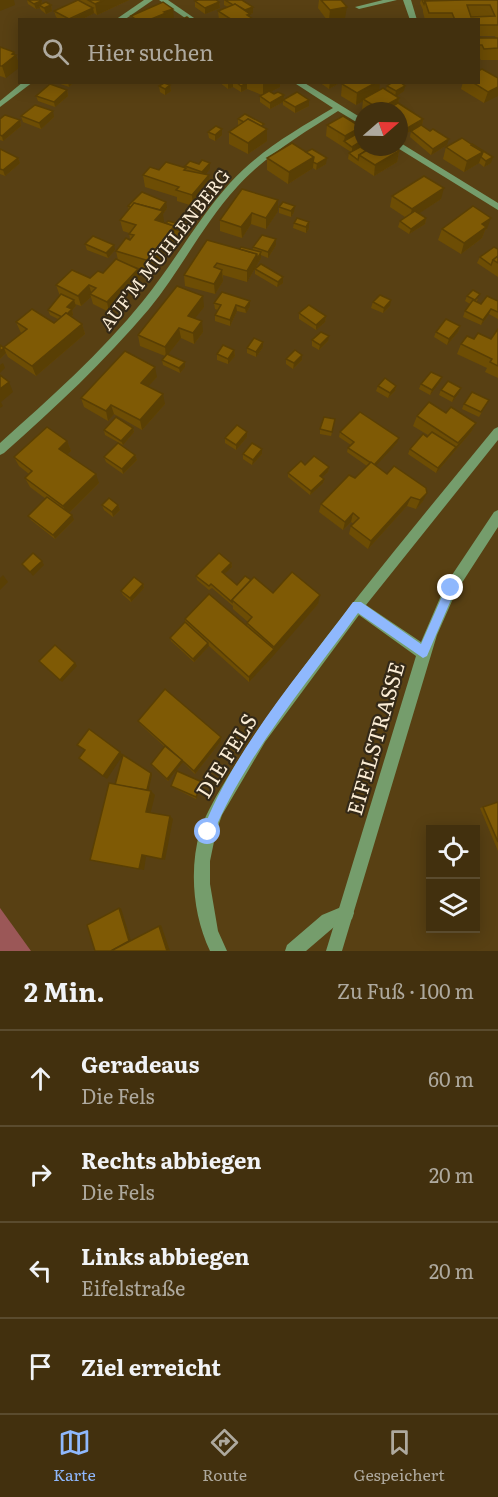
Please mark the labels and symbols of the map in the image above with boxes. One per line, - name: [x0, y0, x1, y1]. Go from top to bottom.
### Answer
- north arrow: [354, 102, 408, 156]
- street label: AUF'M MÜHLENBERG: [92, 163, 236, 335]
- route end: [437, 574, 463, 600]
- street label: EIFELSTRASSE: [337, 658, 411, 818]
- street label: DIE FELS: [187, 707, 263, 803]
- route start: [194, 818, 220, 844]

